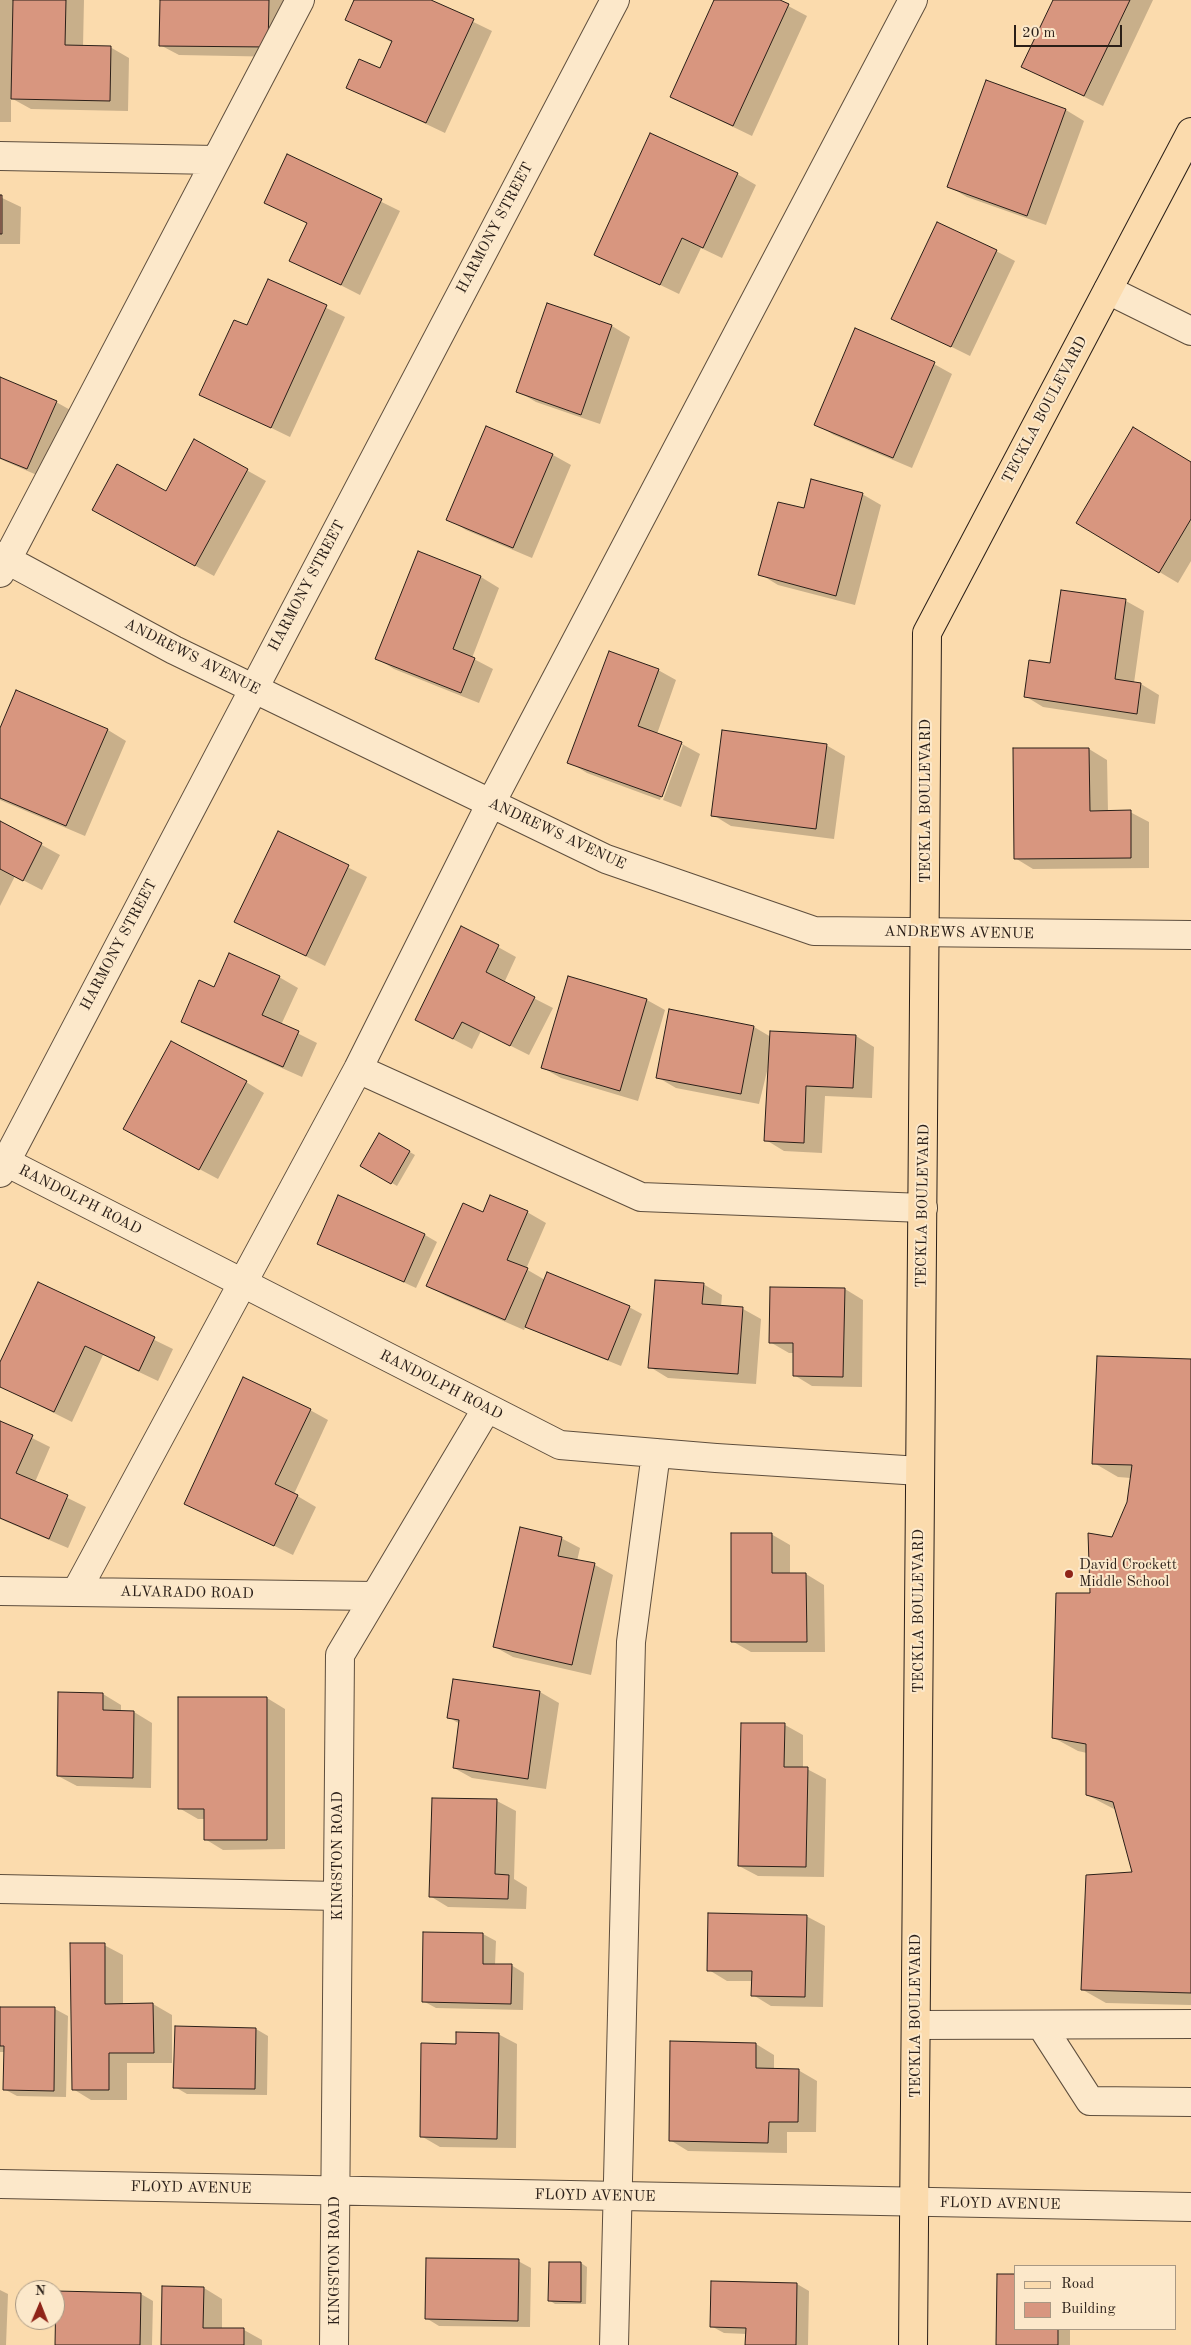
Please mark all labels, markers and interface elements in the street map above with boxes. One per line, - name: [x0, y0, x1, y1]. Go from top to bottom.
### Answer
- scale bar: [1016, 15, 1124, 47]
- text: 20 m: [1022, 26, 1056, 41]
- street label: HARMONY STREET: [453, 159, 537, 297]
- street label: TECKLA BOULEVARD: [999, 333, 1091, 487]
- street label: HARMONY STREET: [265, 517, 349, 655]
- street label: ANDREWS AVENUE: [121, 615, 263, 699]
- street label: TECKLA BOULEVARD: [917, 719, 935, 883]
- street label: ANDREWS AVENUE: [485, 794, 629, 874]
- street label: HARMONY STREET: [77, 876, 161, 1014]
- street label: ANDREWS AVENUE: [884, 923, 1034, 943]
- street label: TECKLA BOULEVARD: [913, 1124, 933, 1288]
- street label: RANDOLPH ROAD: [15, 1161, 145, 1239]
- street label: RANDOLPH ROAD: [376, 1346, 506, 1424]
- street label: TECKLA BOULEVARD: [910, 1529, 928, 1693]
- place label: David Crockett Middle School: [1079, 1556, 1177, 1591]
- marker: David Crockett Middle School: [1063, 1568, 1075, 1580]
- street label: ALVARADO ROAD: [120, 1583, 254, 1603]
- street label: KINGSTON ROAD: [329, 1791, 347, 1921]
- street label: TECKLA BOULEVARD: [907, 1934, 925, 2098]
- street label: FLOYD AVENUE: [130, 2178, 252, 2198]
- street label: FLOYD AVENUE: [534, 2186, 656, 2206]
- street label: FLOYD AVENUE: [939, 2194, 1061, 2214]
- street label: KINGSTON ROAD: [326, 2196, 344, 2326]
- legend: [1014, 2265, 1176, 2330]
- text: Road: [1061, 2277, 1094, 2292]
- north arrow: [15, 2280, 65, 2330]
- text: N: [35, 2284, 46, 2298]
- text: Building: [1061, 2302, 1116, 2317]

